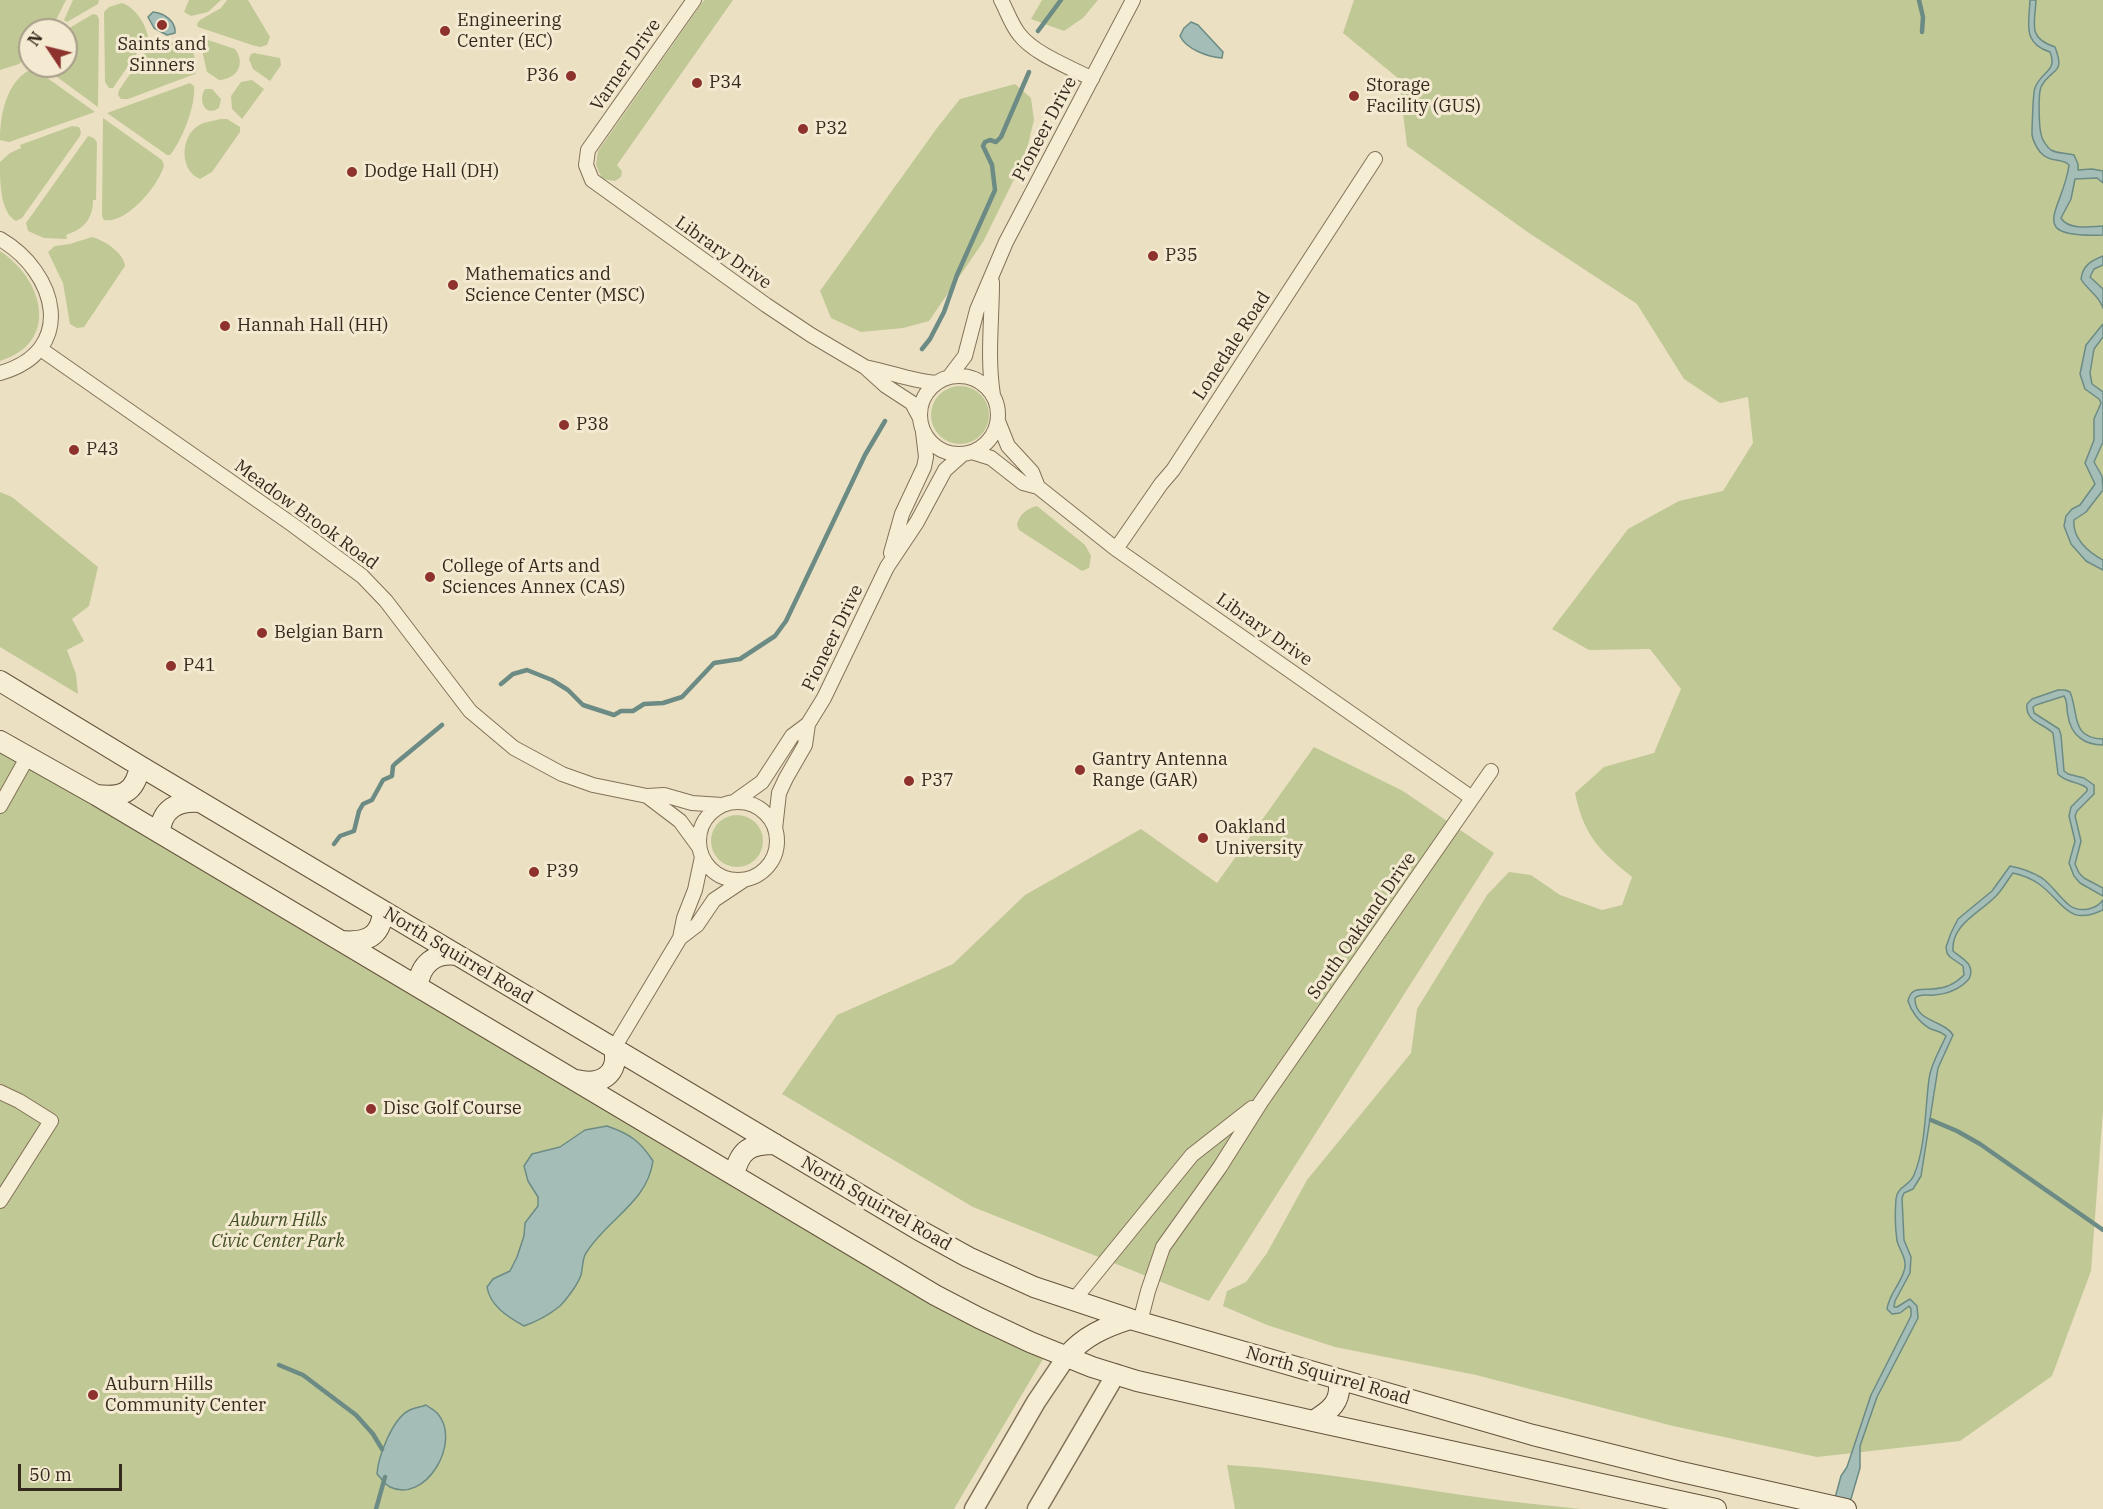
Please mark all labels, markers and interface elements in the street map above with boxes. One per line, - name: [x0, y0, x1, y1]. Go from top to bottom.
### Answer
- place label: Engineering Center (EC): [457, 10, 561, 52]
- street label: Varner Drive: [586, 15, 666, 115]
- north arrow: [18, 18, 78, 78]
- marker: Saints and Sinners: [155, 18, 169, 32]
- marker: Engineering Center (EC): [438, 24, 452, 38]
- text: N: [23, 28, 47, 50]
- place label: Saints and Sinners: [117, 34, 207, 76]
- place label: P36: [526, 65, 559, 87]
- marker: P36: [564, 69, 578, 83]
- place label: P34: [709, 72, 742, 94]
- street label: Pioneer Drive: [1008, 73, 1082, 185]
- place label: Storage Facility (GUS): [1366, 75, 1481, 118]
- marker: P34: [690, 76, 704, 90]
- marker: Storage Facility (GUS): [1347, 89, 1361, 103]
- place label: P32: [815, 118, 848, 140]
- marker: P32: [796, 122, 810, 136]
- place label: Dodge Hall (DH): [364, 161, 499, 183]
- marker: Dodge Hall (DH): [345, 165, 359, 179]
- street label: Library Drive: [671, 212, 775, 294]
- place label: P35: [1165, 245, 1198, 267]
- marker: P35: [1146, 249, 1160, 263]
- place label: Mathematics and Science Center (MSC): [465, 264, 645, 306]
- marker: Mathematics and Science Center (MSC): [446, 278, 460, 292]
- street label: Lonedale Road: [1189, 288, 1275, 404]
- place label: Hannah Hall (HH): [237, 315, 388, 337]
- marker: Hannah Hall (HH): [218, 319, 232, 333]
- place label: P38: [576, 414, 609, 436]
- marker: P38: [557, 418, 571, 432]
- place label: P43: [86, 439, 119, 461]
- marker: P43: [67, 443, 81, 457]
- street label: Meadow Brook Road: [230, 456, 382, 574]
- place label: College of Arts and Sciences Annex (CAS): [442, 556, 626, 598]
- marker: College of Arts and Sciences Annex (CAS): [423, 570, 437, 584]
- street label: Pioneer Drive: [798, 581, 868, 695]
- street label: Library Drive: [1212, 589, 1316, 671]
- place label: Belgian Barn: [274, 622, 383, 644]
- marker: Belgian Barn: [255, 626, 269, 640]
- place label: P41: [183, 655, 216, 677]
- marker: P41: [164, 659, 178, 673]
- place label: Gantry Antenna Range (GAR): [1092, 749, 1228, 792]
- marker: Gantry Antenna Range (GAR): [1073, 763, 1087, 777]
- place label: P37: [921, 770, 954, 792]
- marker: P37: [902, 774, 916, 788]
- place label: Oakland University: [1215, 817, 1303, 860]
- marker: Oakland University: [1196, 831, 1210, 845]
- street label: South Oakland Drive: [1303, 848, 1421, 1004]
- place label: P39: [546, 861, 579, 883]
- marker: P39: [527, 865, 541, 879]
- street label: North Squirrel Road: [379, 903, 537, 1009]
- place label: Disc Golf Course: [383, 1098, 522, 1120]
- marker: Disc Golf Course: [364, 1102, 378, 1116]
- street label: North Squirrel Road: [797, 1152, 955, 1256]
- park label: Auburn Hills Civic Center Park: [211, 1210, 345, 1252]
- street label: North Squirrel Road: [1243, 1342, 1413, 1410]
- place label: Auburn Hills Community Center: [105, 1374, 266, 1416]
- marker: Auburn Hills Community Center: [86, 1388, 100, 1402]
- scale bar: [21, 1452, 124, 1490]
- text: 50 m: [29, 1463, 72, 1486]

